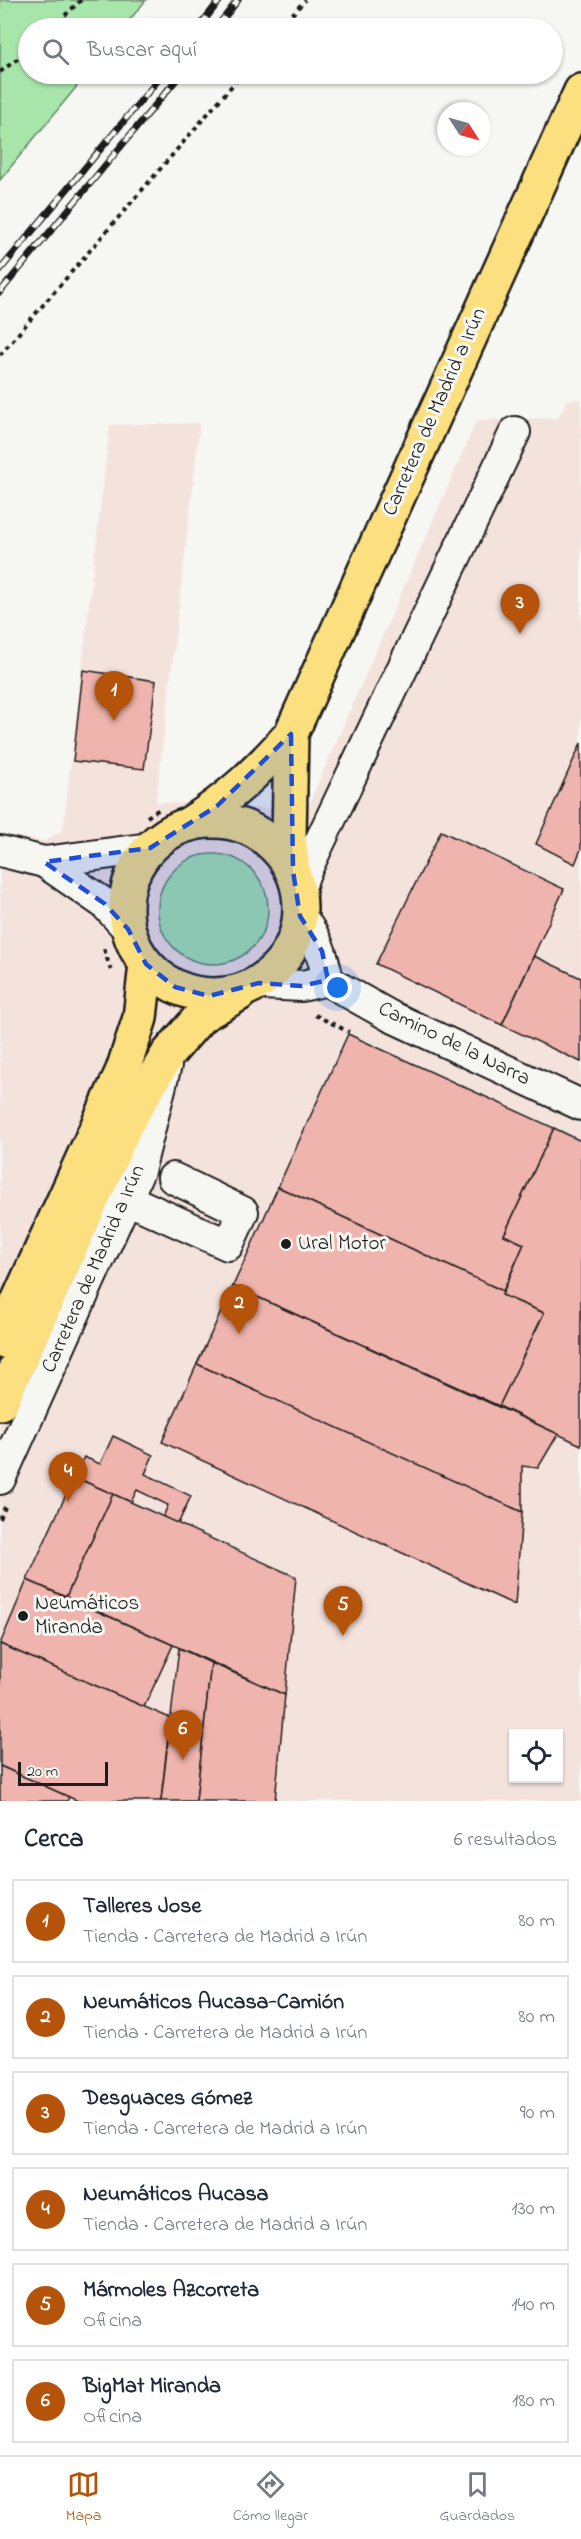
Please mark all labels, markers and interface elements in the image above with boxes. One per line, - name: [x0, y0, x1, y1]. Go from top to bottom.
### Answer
- search box: [18, 18, 563, 84]
- icon: search: [39, 35, 72, 68]
- text: Buscar aquí: [87, 35, 197, 67]
- north arrow: [437, 102, 491, 156]
- street label: Carretera de Madrid a Irún: [376, 303, 494, 521]
- pin: 3: [500, 584, 540, 634]
- pin: 1: [94, 672, 134, 721]
- your location: [323, 973, 352, 1002]
- street label: Camino de la Narra: [373, 994, 535, 1094]
- street label: Carretera de Madrid a Irún: [35, 1160, 153, 1378]
- place label: Ural Motor: [298, 1229, 387, 1259]
- marker: Ural Motor: [279, 1237, 293, 1251]
- pin: 2: [220, 1284, 258, 1334]
- pin: 4: [48, 1452, 88, 1502]
- pin: 5: [324, 1586, 362, 1636]
- place label: Neumáticos Miranda: [35, 1589, 139, 1643]
- marker: Neumáticos Miranda: [16, 1609, 30, 1623]
- pin: 6: [164, 1710, 202, 1760]
- map controls: [509, 1729, 563, 1783]
- button: locate: [509, 1729, 563, 1783]
- scale bar: [18, 1759, 108, 1786]
- text: 20 m: [27, 1760, 58, 1784]
- text: Cerca: [24, 1821, 84, 1859]
- text: 6 resultados: [454, 1826, 557, 1855]
- text: Talleres Jose: [83, 1891, 201, 1923]
- text: 1: [42, 1907, 49, 1936]
- text: 80 m: [518, 1907, 555, 1936]
- text: Tienda · Carretera de Madrid a Irún: [83, 1923, 367, 1952]
- text: Neumáticos Aucasa-Camión: [83, 1987, 344, 2019]
- text: 2: [41, 2003, 50, 2032]
- text: 80 m: [518, 2003, 555, 2032]
- text: Tienda · Carretera de Madrid a Irún: [83, 2019, 367, 2048]
- text: Desguaces Gómez: [83, 2083, 252, 2115]
- text: 3: [41, 2099, 50, 2128]
- text: 90 m: [520, 2099, 555, 2128]
- text: Tienda · Carretera de Madrid a Irún: [83, 2115, 367, 2144]
- text: Neumáticos Aucasa: [83, 2179, 268, 2211]
- text: 4: [41, 2195, 50, 2224]
- text: 130 m: [511, 2195, 555, 2224]
- text: Tienda · Carretera de Madrid a Irún: [83, 2211, 367, 2240]
- text: Mármoles Azcorreta: [83, 2275, 259, 2307]
- text: 5: [40, 2291, 51, 2320]
- text: 140 m: [511, 2291, 555, 2320]
- text: Oficina: [83, 2307, 142, 2336]
- text: BigMat Miranda: [83, 2371, 221, 2403]
- text: 6: [41, 2387, 50, 2416]
- text: 180 m: [512, 2387, 555, 2416]
- text: Oficina: [83, 2403, 142, 2432]
- tab: Mapa: [66, 2468, 101, 2528]
- tab: Cómo llegar: [233, 2468, 308, 2528]
- tab: Guardados: [439, 2468, 515, 2528]

